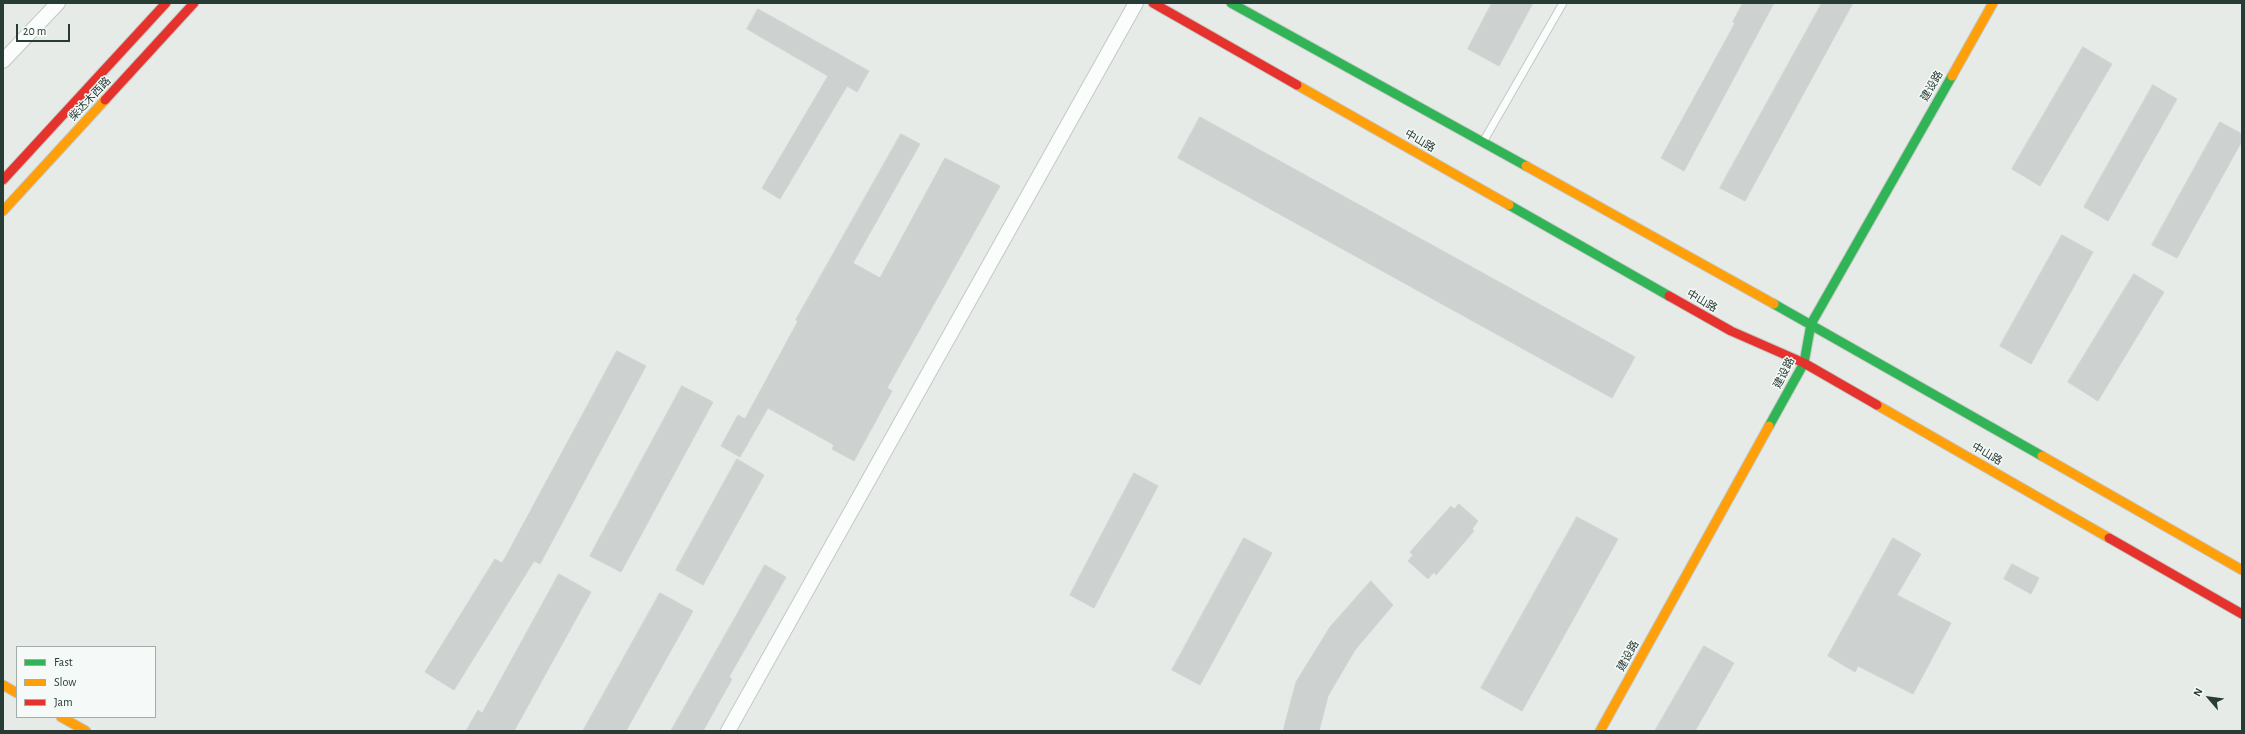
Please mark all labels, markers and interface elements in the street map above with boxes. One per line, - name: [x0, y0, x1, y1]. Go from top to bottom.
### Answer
- scale bar: [18, 16, 72, 42]
- text: 20 m: [23, 25, 46, 37]
- street label: 建设路: [1918, 68, 1946, 104]
- street label: 柴达木西路: [66, 74, 114, 124]
- street label: 中山路: [1402, 127, 1438, 155]
- street label: 中山路: [1684, 287, 1720, 315]
- street label: 建设路: [1771, 355, 1797, 391]
- street label: 中山路: [1969, 440, 2005, 468]
- street label: 建设路: [1614, 638, 1642, 674]
- legend: [16, 646, 156, 718]
- text: Fast: [54, 656, 73, 668]
- text: Slow: [54, 676, 76, 688]
- north arrow: [2189, 678, 2229, 718]
- text: N: [2191, 686, 2205, 698]
- text: Jam: [54, 696, 73, 708]

